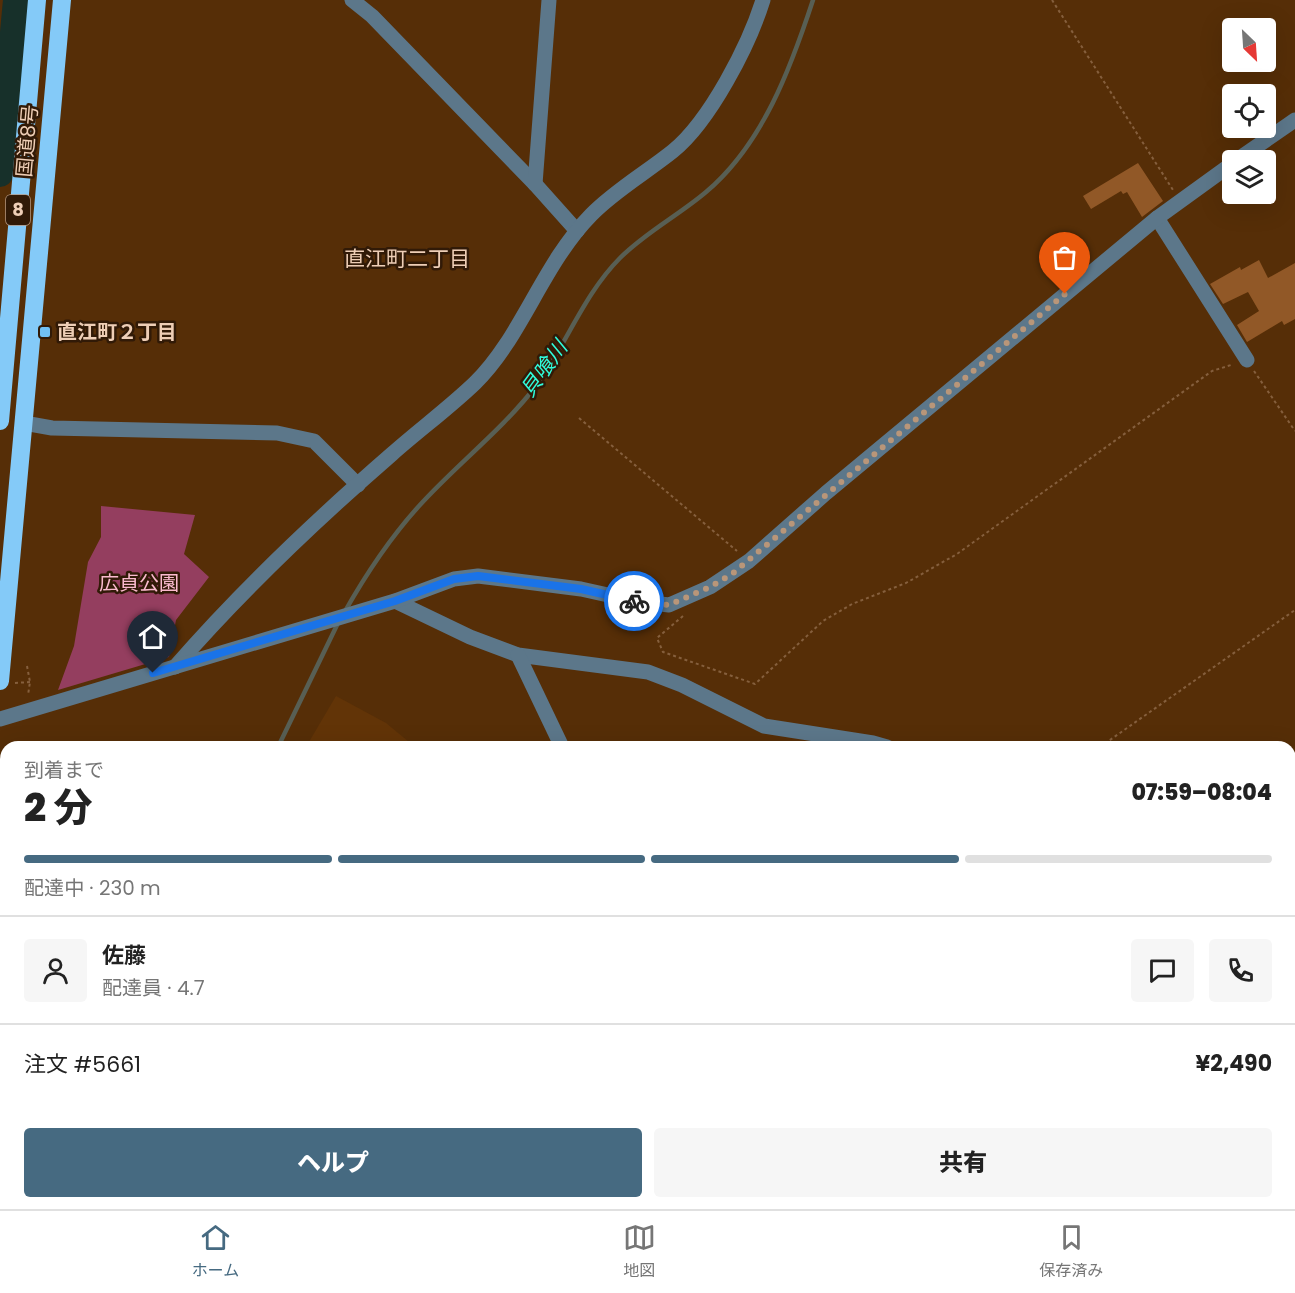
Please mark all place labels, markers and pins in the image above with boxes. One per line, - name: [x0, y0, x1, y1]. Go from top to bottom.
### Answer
- pin: [1039, 232, 1090, 294]
- place label: 直江町２丁目: [57, 318, 177, 346]
- marker: 直江町２丁目: [38, 325, 52, 339]
- pin: [127, 611, 178, 673]

